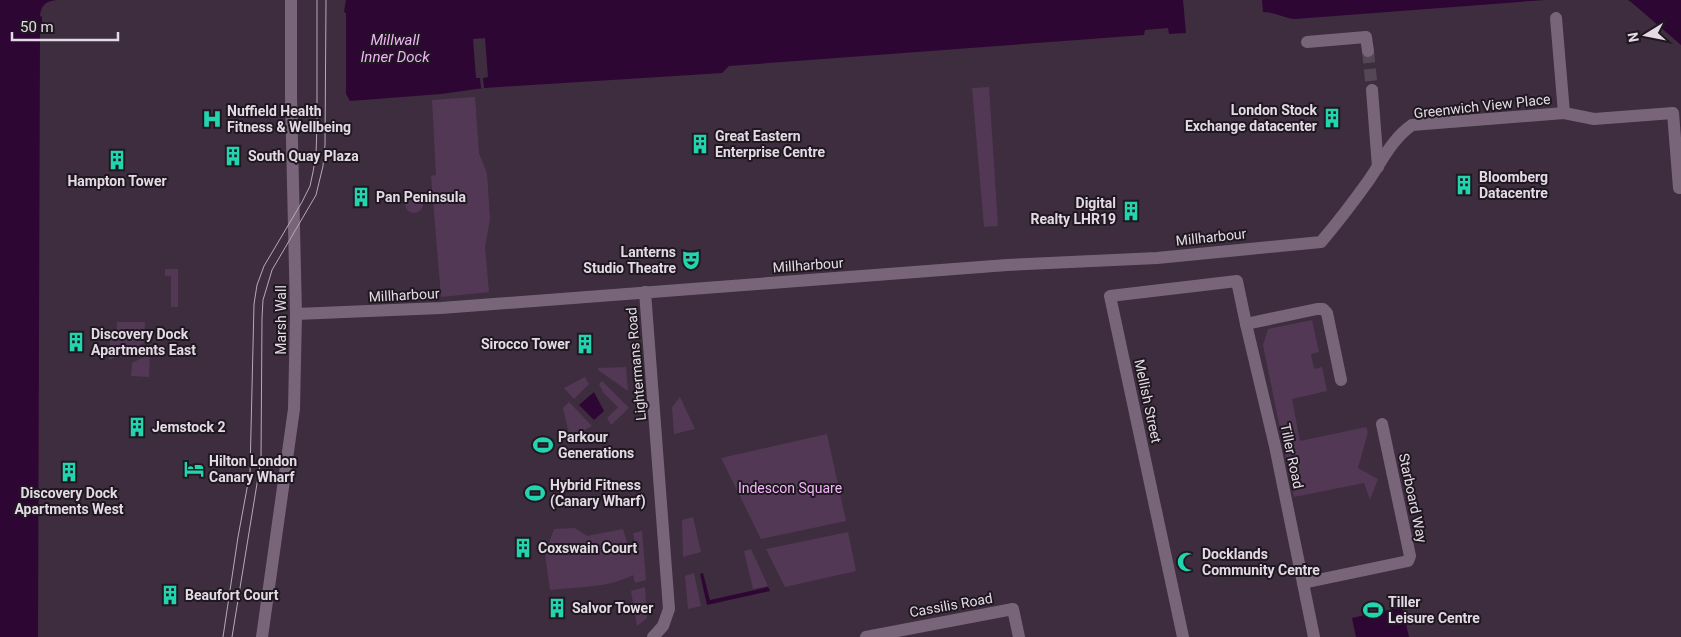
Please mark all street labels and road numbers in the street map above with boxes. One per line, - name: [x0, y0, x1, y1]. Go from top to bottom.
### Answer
- street label: Greenwich View Place: [1413, 91, 1551, 121]
- street label: Millharbour: [1175, 225, 1247, 249]
- street label: Millharbour: [772, 255, 844, 275]
- street label: Marsh Wall: [273, 285, 289, 355]
- street label: Millharbour: [368, 285, 440, 305]
- street label: Lightermans Road: [623, 307, 649, 421]
- street label: Mellish Street: [1131, 358, 1165, 445]
- street label: Tiller Road: [1277, 422, 1307, 490]
- street label: Starboard Way: [1396, 452, 1430, 545]
- street label: Cassilis Road: [908, 590, 994, 620]

